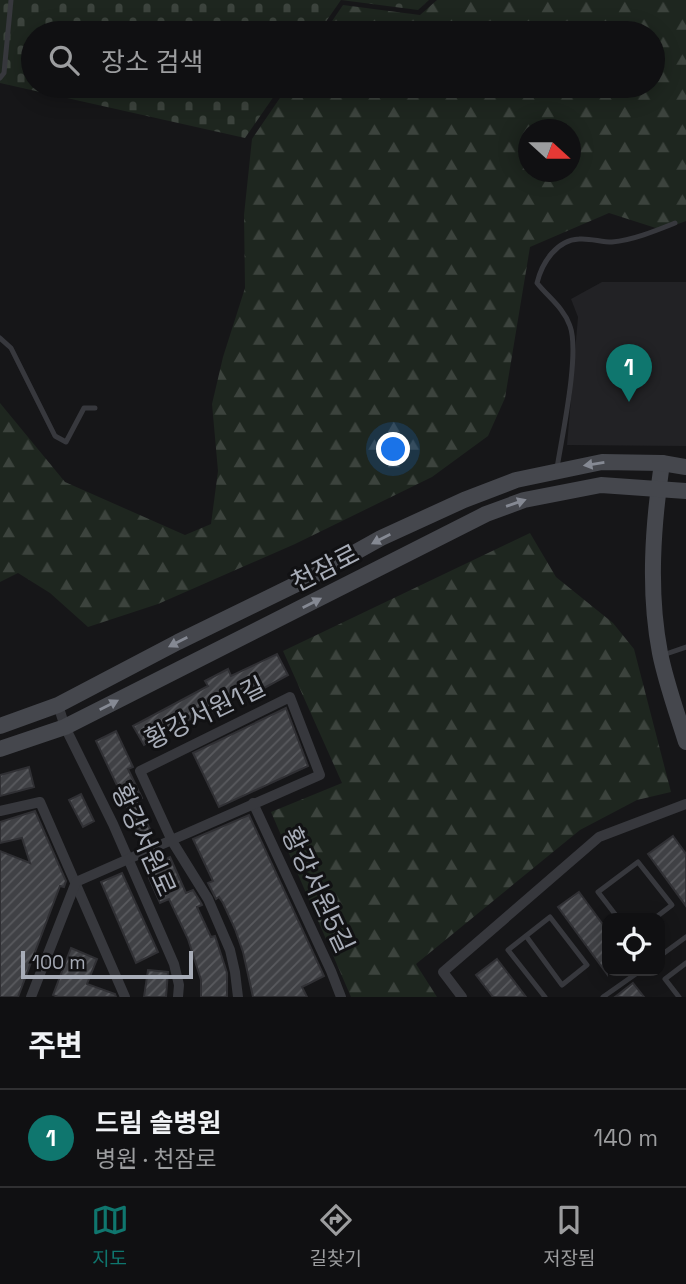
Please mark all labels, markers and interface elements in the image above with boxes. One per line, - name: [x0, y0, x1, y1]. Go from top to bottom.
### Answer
- search box: [21, 21, 665, 98]
- icon: search: [45, 41, 83, 79]
- text: 장소 검색: [101, 45, 203, 79]
- north arrow: [518, 119, 581, 182]
- pin: 1: [606, 344, 652, 402]
- your location: [376, 432, 410, 466]
- one-way arrow: [583, 459, 605, 470]
- one-way arrow: [505, 497, 526, 508]
- one-way arrow: [370, 532, 390, 544]
- street label: 천잠로: [285, 537, 365, 599]
- one-way arrow: [302, 597, 322, 609]
- one-way arrow: [168, 636, 188, 648]
- street label: 황강서원1길: [139, 669, 271, 757]
- one-way arrow: [99, 700, 119, 712]
- street label: 황강서원로: [104, 778, 184, 902]
- street label: 황강서원5길: [274, 822, 362, 958]
- map controls: [602, 913, 665, 976]
- button: locate: [602, 913, 665, 976]
- scale bar: [21, 948, 192, 980]
- text: 100 m: [32, 950, 86, 975]
- text: 주변: [28, 1026, 83, 1065]
- text: 드림 솔병원: [95, 1106, 221, 1140]
- text: 1: [46, 1123, 56, 1153]
- text: 140 m: [594, 1123, 658, 1153]
- text: 병원 · 천잠로: [95, 1144, 217, 1174]
- tab: 지도: [91, 1201, 129, 1271]
- tab: 길찾기: [310, 1201, 362, 1271]
- tab: 저장됨: [543, 1201, 595, 1271]

